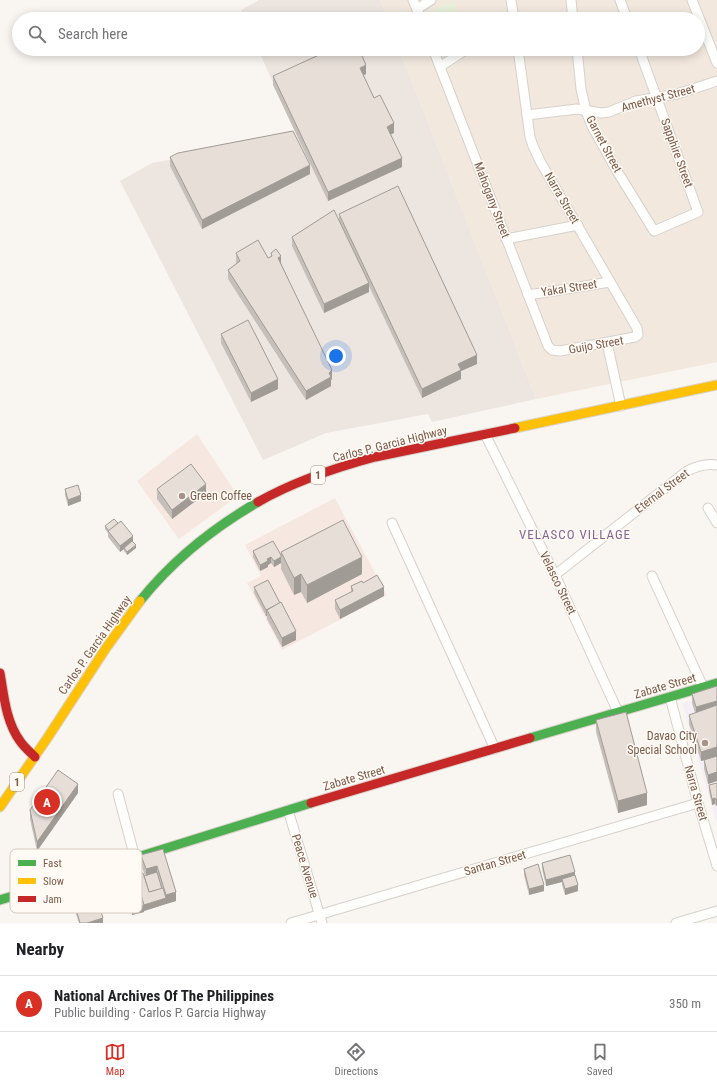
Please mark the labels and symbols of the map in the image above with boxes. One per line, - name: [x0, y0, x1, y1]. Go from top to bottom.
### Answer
- street label: Amethyst Street: [620, 81, 697, 115]
- street label: Garnet Street: [583, 113, 625, 175]
- street label: Sapphire Street: [658, 117, 696, 190]
- street label: Mahogany Street: [471, 160, 513, 240]
- street label: Narra Street: [542, 170, 583, 227]
- street label: Yakal Street: [540, 277, 598, 299]
- street label: Guijo Street: [568, 333, 625, 357]
- your location: [326, 346, 346, 366]
- street label: Carlos P. Garcia Highway: [331, 423, 449, 465]
- road number: 1: [311, 466, 325, 484]
- street label: Eternal Street: [632, 466, 692, 516]
- place label: Green Coffee: [190, 489, 252, 503]
- marker: Green Coffee: [177, 491, 187, 501]
- district label: VELASCO VILLAGE: [519, 527, 631, 542]
- street label: Velasco Street: [537, 549, 580, 617]
- street label: Carlos P. Garcia Highway: [56, 593, 134, 697]
- street label: Zabate Street: [632, 670, 698, 702]
- place label: Davao City Special School: [627, 729, 697, 757]
- marker: Davao City Special School: [700, 738, 710, 748]
- street label: Zabate Street: [321, 762, 387, 794]
- street label: Narra Street: [681, 764, 711, 823]
- road number: 1: [10, 773, 24, 791]
- pin: A: [34, 787, 60, 817]
- street label: Peace Avenue: [289, 832, 322, 900]
- street label: Santan Street: [462, 847, 528, 879]
- legend: [10, 849, 142, 913]
- text: Fast: [43, 857, 62, 870]
- text: Slow: [43, 875, 64, 888]
- text: Jam: [43, 893, 62, 906]

